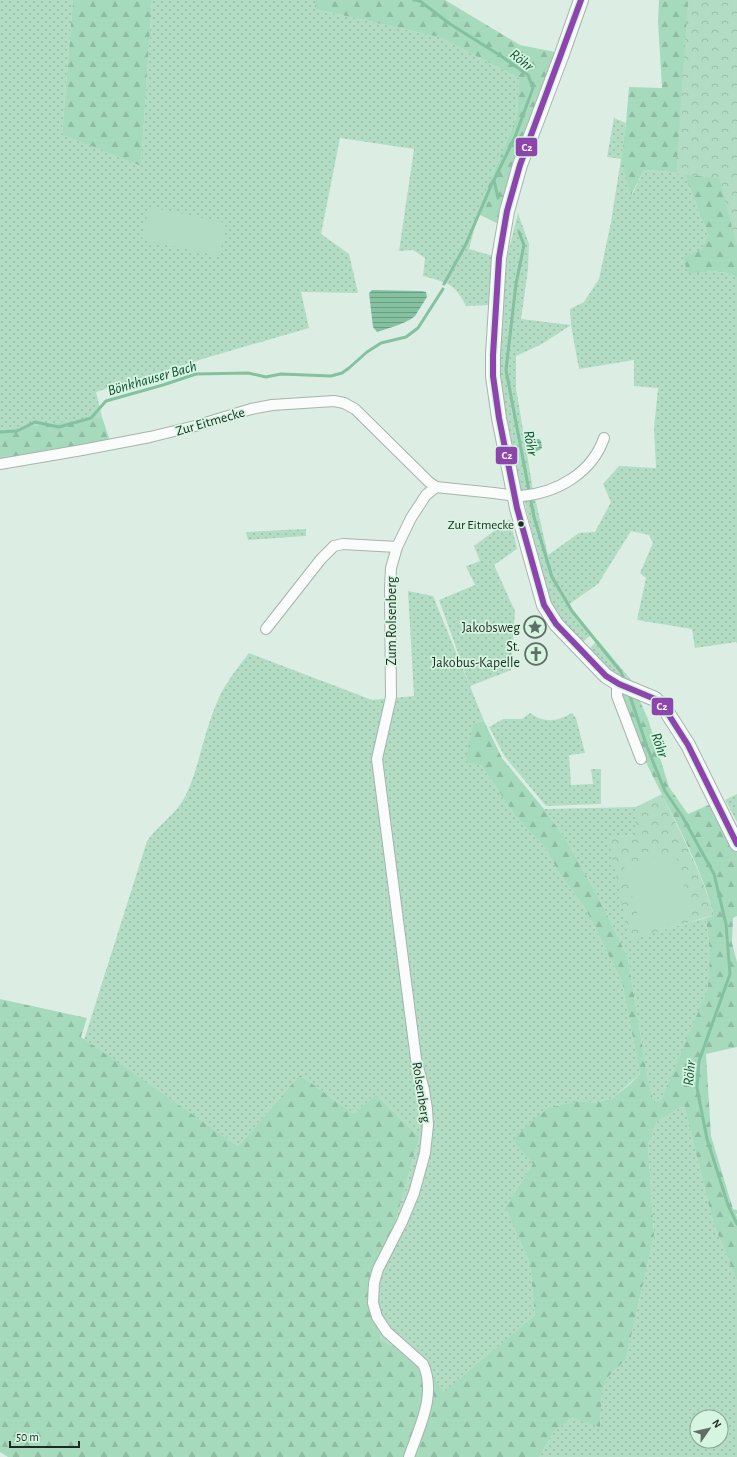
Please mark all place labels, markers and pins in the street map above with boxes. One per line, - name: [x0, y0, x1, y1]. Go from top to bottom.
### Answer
- place label: Zur Eitmecke: [448, 519, 514, 532]
- marker: Zur Eitmecke: [516, 519, 526, 529]
- place icon: Jakobsweg: [522, 614, 548, 640]
- place label: Jakobsweg: [462, 621, 520, 635]
- place label: St. Jakobus-Kapelle: [432, 640, 520, 670]
- church icon: St. Jakobus-Kapelle: [523, 641, 549, 667]

